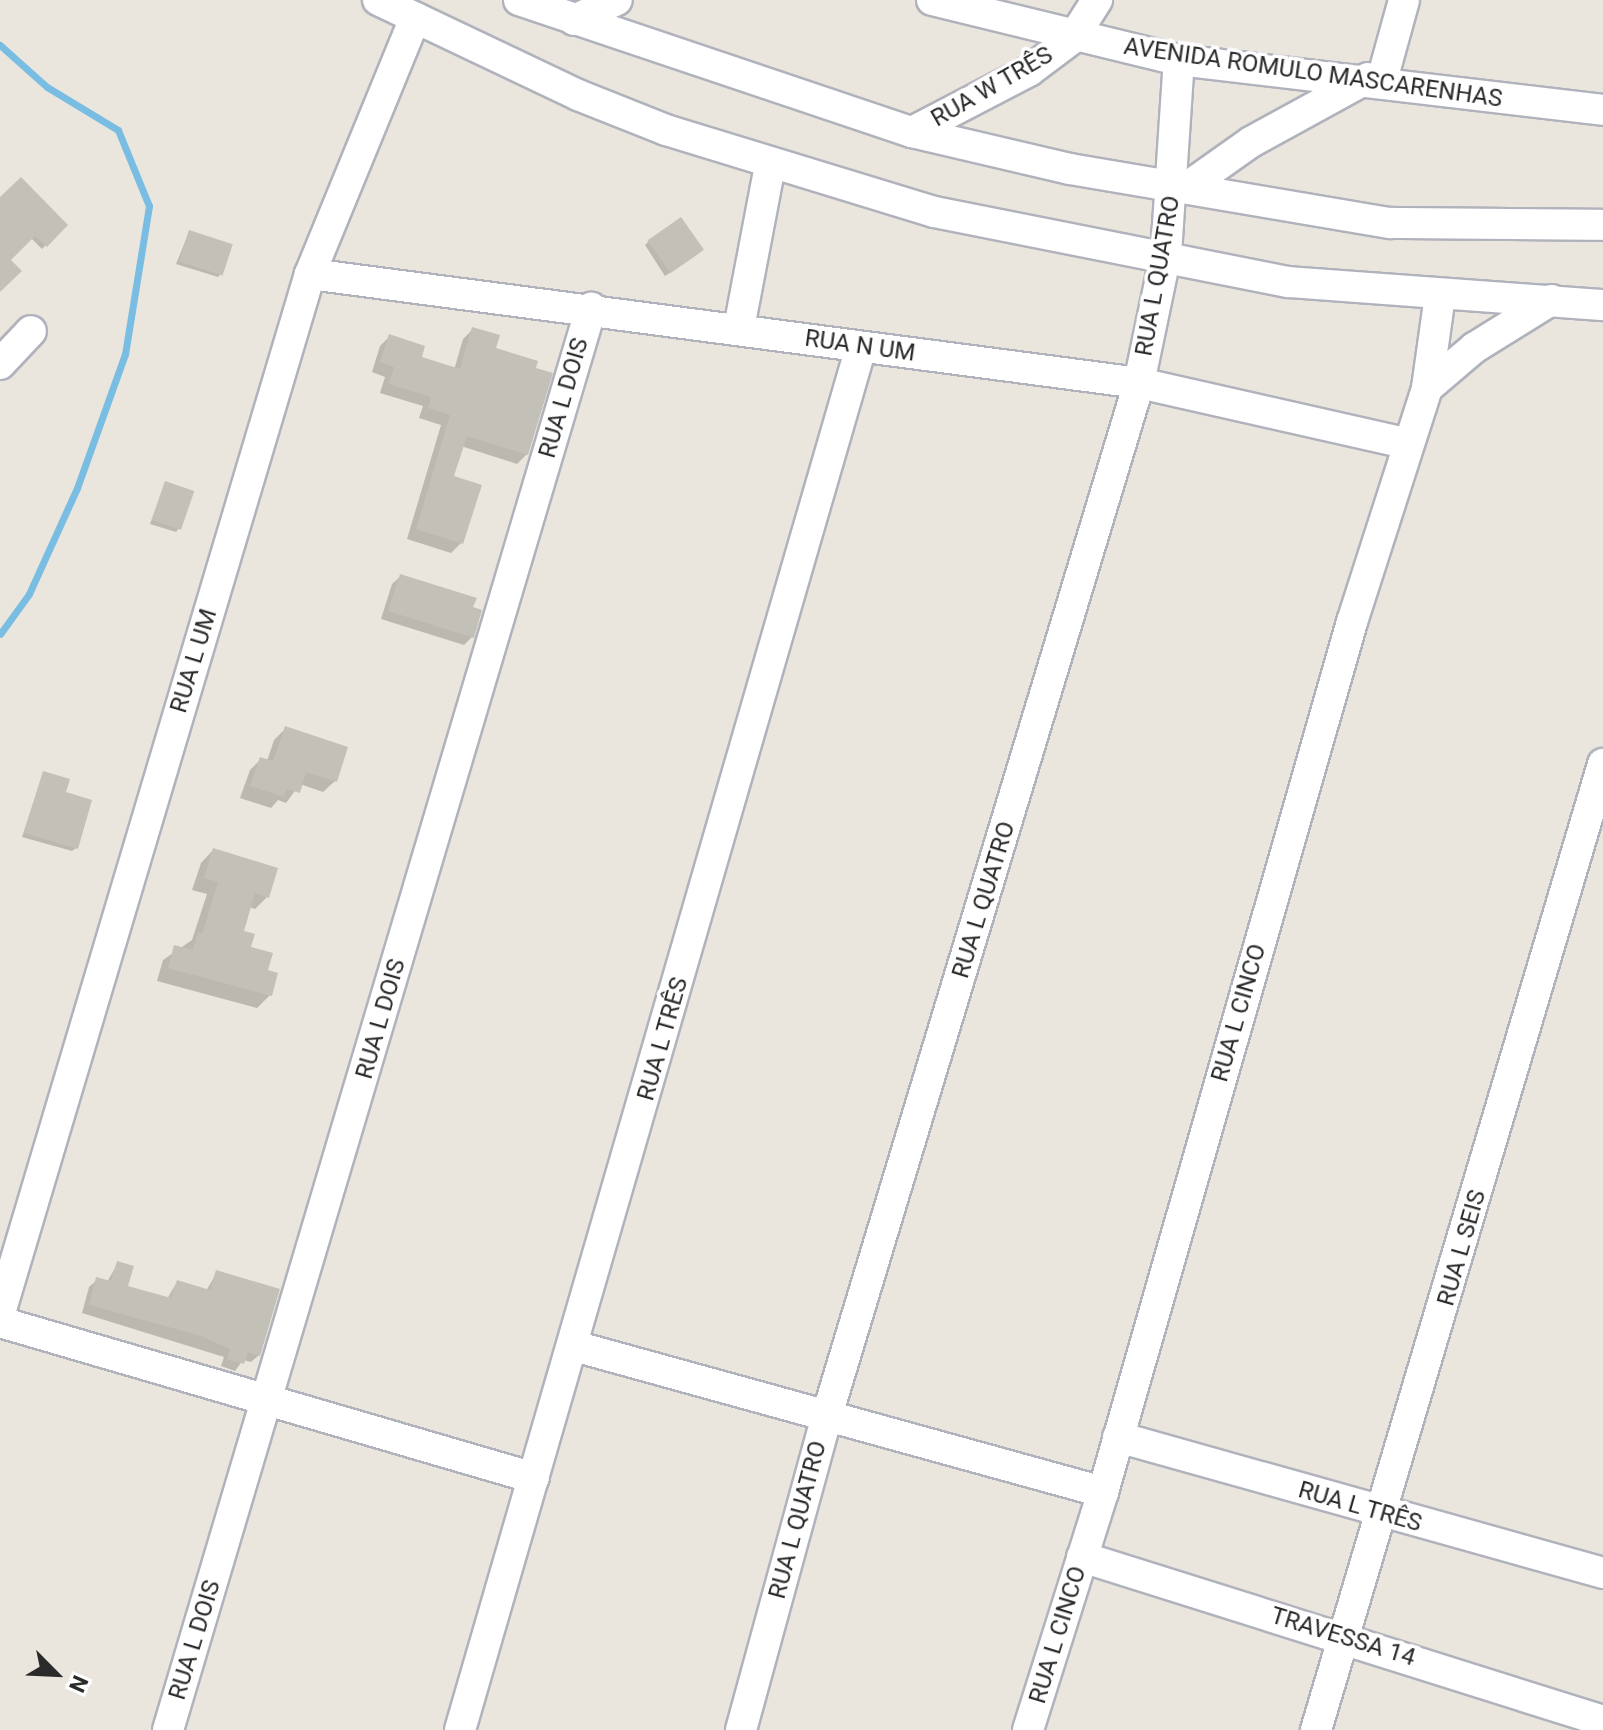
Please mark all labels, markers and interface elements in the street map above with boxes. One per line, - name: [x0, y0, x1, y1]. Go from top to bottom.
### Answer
- street label: AVENIDA ROMULO MASCARENHAS: [1122, 32, 1504, 114]
- street label: RUA W TRÊS: [926, 41, 1058, 133]
- street label: RUA L QUATRO: [1130, 194, 1186, 358]
- street label: RUA N UM: [803, 324, 917, 368]
- street label: RUA L DOIS: [533, 335, 595, 461]
- street label: RUA L UM: [165, 606, 223, 716]
- street label: RUA L QUATRO: [947, 818, 1021, 982]
- street label: RUA L CINCO: [1206, 941, 1272, 1085]
- street label: RUA L DOIS: [350, 956, 412, 1082]
- street label: RUA L TRÊS: [632, 974, 694, 1104]
- street label: RUA L SEIS: [1432, 1187, 1492, 1309]
- street label: RUA L QUATRO: [763, 1438, 833, 1602]
- street label: RUA L TRÊS: [1295, 1476, 1425, 1538]
- street label: RUA L CINCO: [1023, 1563, 1093, 1707]
- street label: RUA L DOIS: [163, 1577, 227, 1703]
- street label: TRAVESSA 14: [1267, 1601, 1419, 1673]
- north arrow: [16, 1634, 96, 1714]
- text: N: [64, 1672, 93, 1696]

